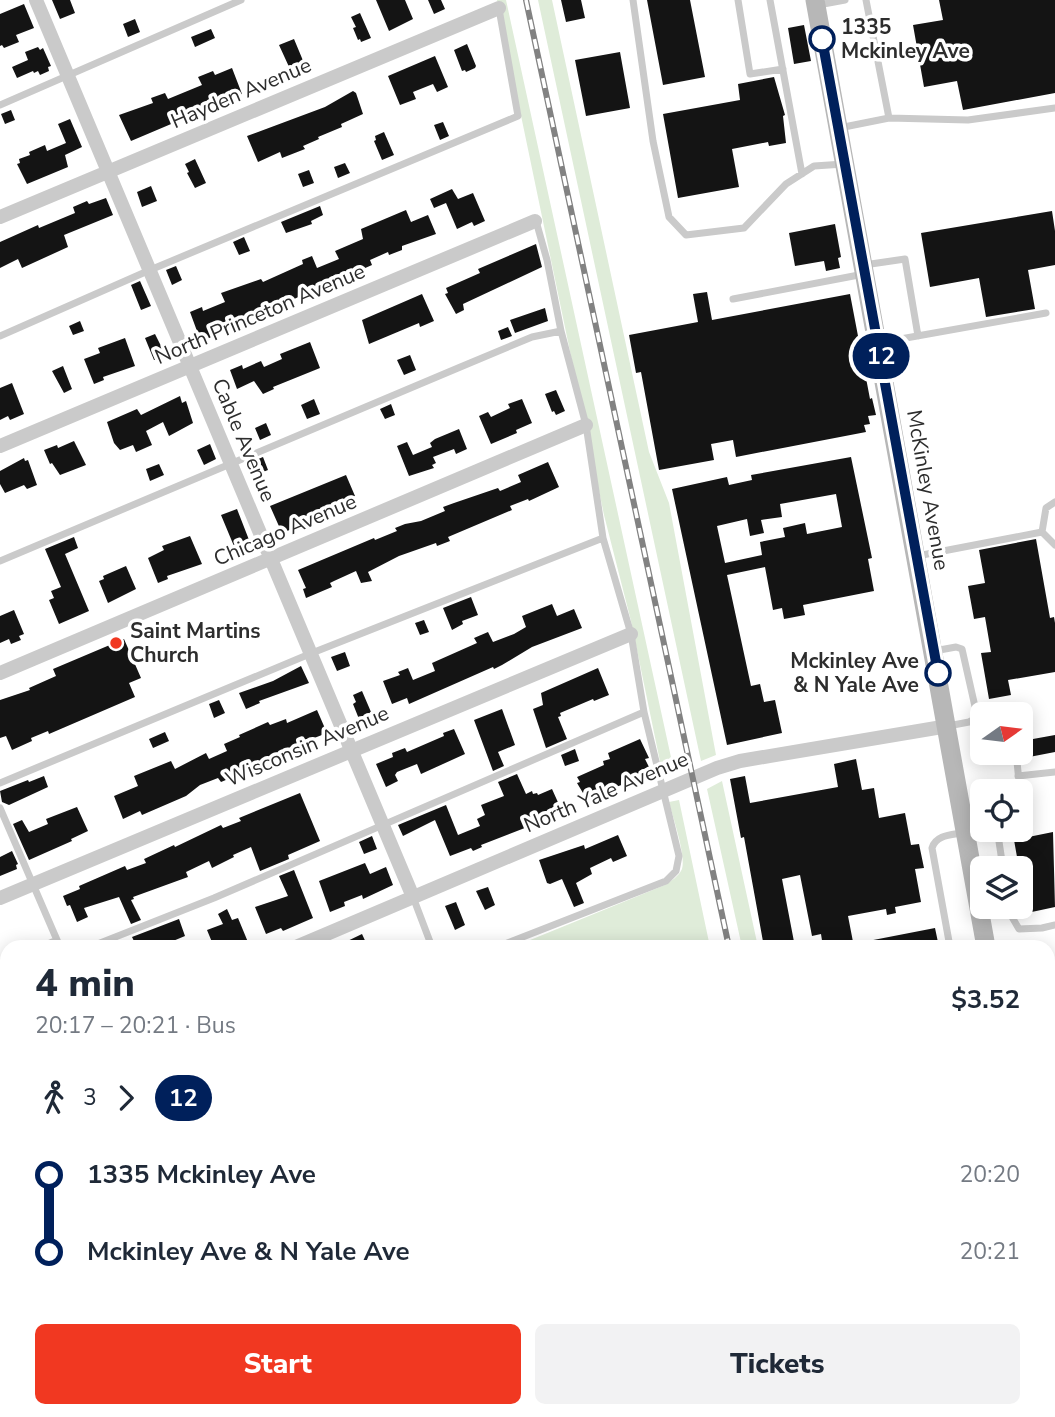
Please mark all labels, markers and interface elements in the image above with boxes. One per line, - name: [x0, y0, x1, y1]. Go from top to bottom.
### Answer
- place label: 1335 Mckinley Ave: [841, 13, 970, 65]
- marker: 1335 Mckinley Ave: [809, 26, 835, 52]
- street label: Hayden Avenue: [167, 51, 315, 135]
- street label: North Princeton Avenue: [151, 257, 369, 371]
- line badge: 12: [850, 333, 912, 379]
- text: 12: [867, 340, 895, 372]
- street label: Cable Avenue: [205, 374, 283, 506]
- street label: McKinley Avenue: [900, 408, 956, 572]
- street label: Chicago Avenue: [209, 487, 361, 573]
- place label: Saint Martins Church: [130, 617, 261, 669]
- marker: Saint Martins Church: [108, 635, 124, 651]
- place label: Mckinley Ave & N Yale Ave: [790, 647, 919, 699]
- marker: Mckinley Ave & N Yale Ave: [925, 660, 951, 686]
- street label: Wisconsin Avenue: [221, 699, 393, 793]
- north arrow: [970, 702, 1032, 765]
- map controls: [970, 702, 1033, 919]
- street label: North Yale Avenue: [519, 745, 693, 839]
- button: locate: [970, 779, 1033, 842]
- button: layers: [970, 856, 1033, 919]
- text: 4 min: [35, 958, 135, 1009]
- text: $3.52: [951, 982, 1020, 1017]
- text: 20:17 – 20:21 · Bus: [35, 1010, 236, 1041]
- icon: walk: [35, 1079, 73, 1117]
- icon: forward: [107, 1079, 145, 1117]
- text: 3: [83, 1082, 97, 1113]
- text: 12: [169, 1082, 198, 1114]
- text: 1335 Mckinley Ave: [87, 1157, 316, 1192]
- text: 20:20: [960, 1159, 1020, 1190]
- text: Mckinley Ave & N Yale Ave: [87, 1234, 410, 1269]
- text: 20:21: [960, 1236, 1020, 1267]
- button: Start: [35, 1324, 521, 1404]
- button: Tickets: [535, 1324, 1020, 1404]

